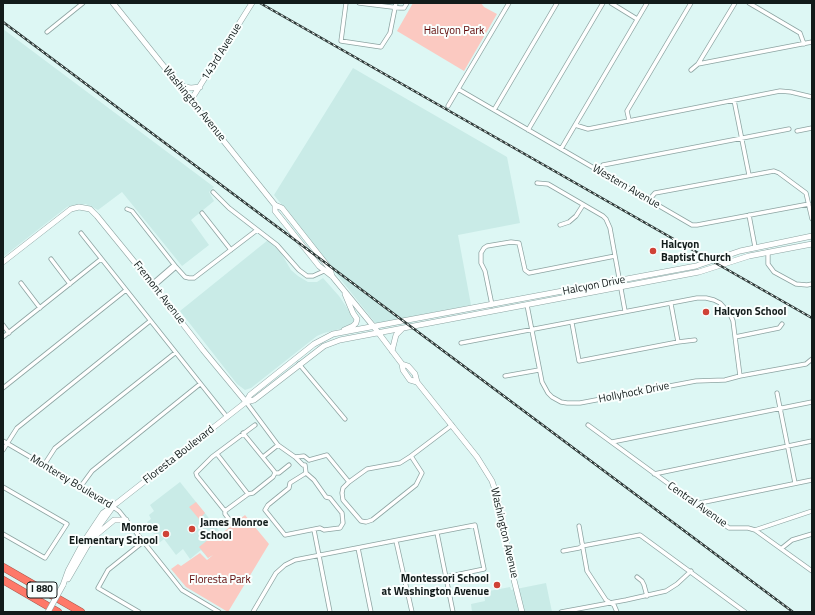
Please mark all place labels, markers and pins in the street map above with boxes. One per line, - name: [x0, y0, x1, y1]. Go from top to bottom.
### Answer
- place label: Halcyon Baptist Church: [661, 238, 731, 264]
- marker: Halcyon Baptist Church: [648, 246, 658, 256]
- place label: Halcyon School: [714, 305, 786, 319]
- marker: Halcyon School: [701, 307, 711, 317]
- place label: James Monroe School: [200, 516, 268, 542]
- place label: Monroe Elementary School: [69, 521, 158, 547]
- marker: James Monroe School: [187, 524, 197, 534]
- marker: Monroe Elementary School: [161, 529, 171, 539]
- place label: Montessori School at Washington Avenue: [382, 572, 489, 598]
- marker: Montessori School at Washington Avenue: [492, 580, 502, 590]

